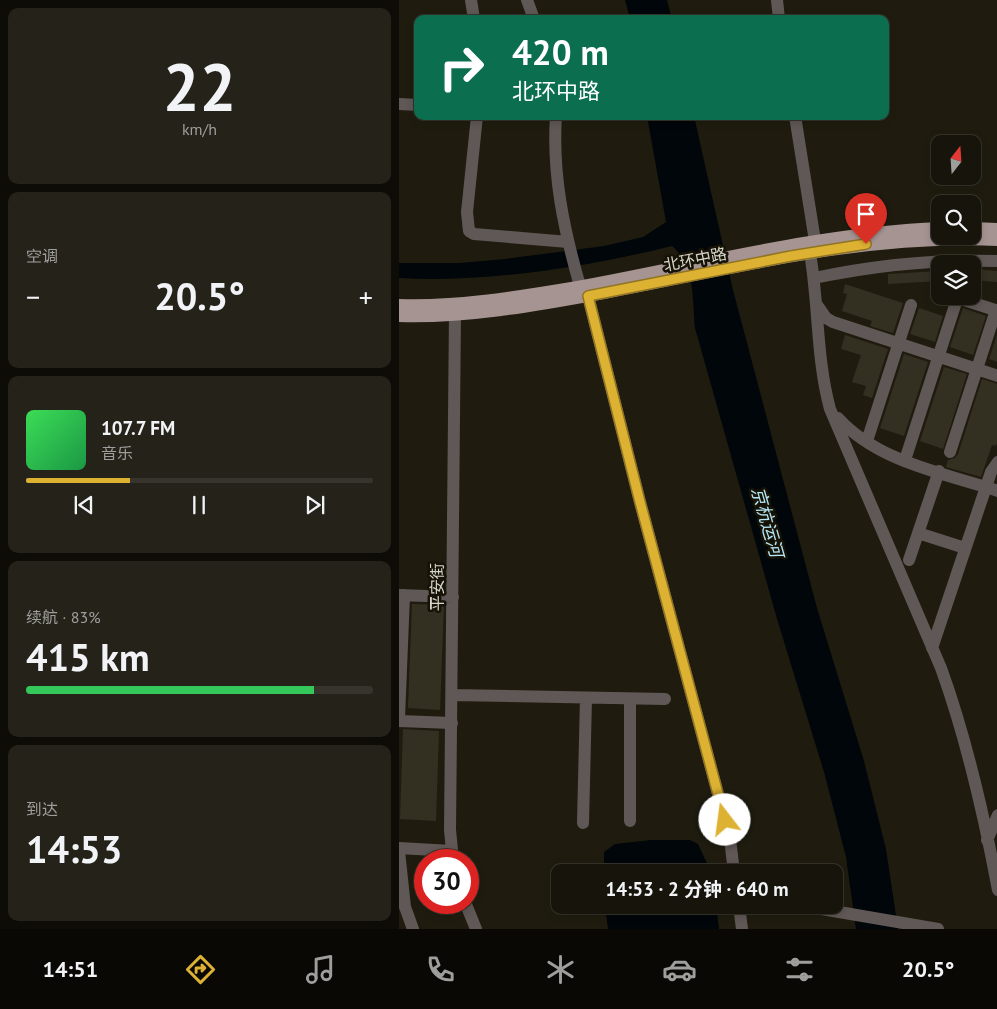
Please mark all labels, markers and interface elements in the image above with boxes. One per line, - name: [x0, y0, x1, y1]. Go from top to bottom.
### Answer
- text: 420 m: [512, 29, 609, 75]
- icon: right: [429, 35, 494, 100]
- text: 22: [163, 44, 236, 128]
- text: 北环中路: [512, 77, 600, 105]
- text: km/h: [182, 119, 217, 139]
- north arrow: [931, 135, 981, 185]
- map controls: [931, 135, 981, 305]
- pin: [845, 193, 887, 244]
- button: search: [931, 195, 981, 245]
- icon: arrive: [852, 200, 880, 228]
- street label: 北环中路: [662, 243, 728, 275]
- text: 空调: [26, 246, 58, 266]
- button: layers: [931, 255, 981, 305]
- text: 20.5°: [154, 271, 245, 320]
- text: −: [26, 278, 40, 315]
- text: +: [359, 278, 373, 315]
- text: 107.7 FM: [101, 416, 175, 440]
- text: 音乐: [101, 443, 133, 463]
- water label: 京杭运河: [747, 484, 789, 563]
- icon: previous: [70, 491, 98, 519]
- icon: pause: [185, 491, 213, 519]
- icon: next: [301, 491, 329, 519]
- street label: 平安街: [427, 563, 447, 611]
- text: 续航 · 83%: [26, 607, 101, 627]
- text: 415 km: [26, 632, 150, 681]
- position arrow: [698, 793, 750, 845]
- text: 到达: [26, 799, 58, 819]
- text: 14:53: [26, 824, 122, 873]
- speed limit sign: 30: [414, 849, 479, 914]
- text: 14:53 · 2 分钟 · 640 m: [605, 877, 789, 901]
- icon: directions: [183, 952, 218, 987]
- icon: music: [303, 952, 338, 987]
- icon: phone: [423, 952, 458, 987]
- icon: climate: [543, 952, 578, 987]
- icon: car: [662, 952, 697, 987]
- icon: filters: [782, 952, 817, 987]
- text: 14:51: [42, 955, 98, 983]
- text: 20.5°: [902, 955, 954, 983]

